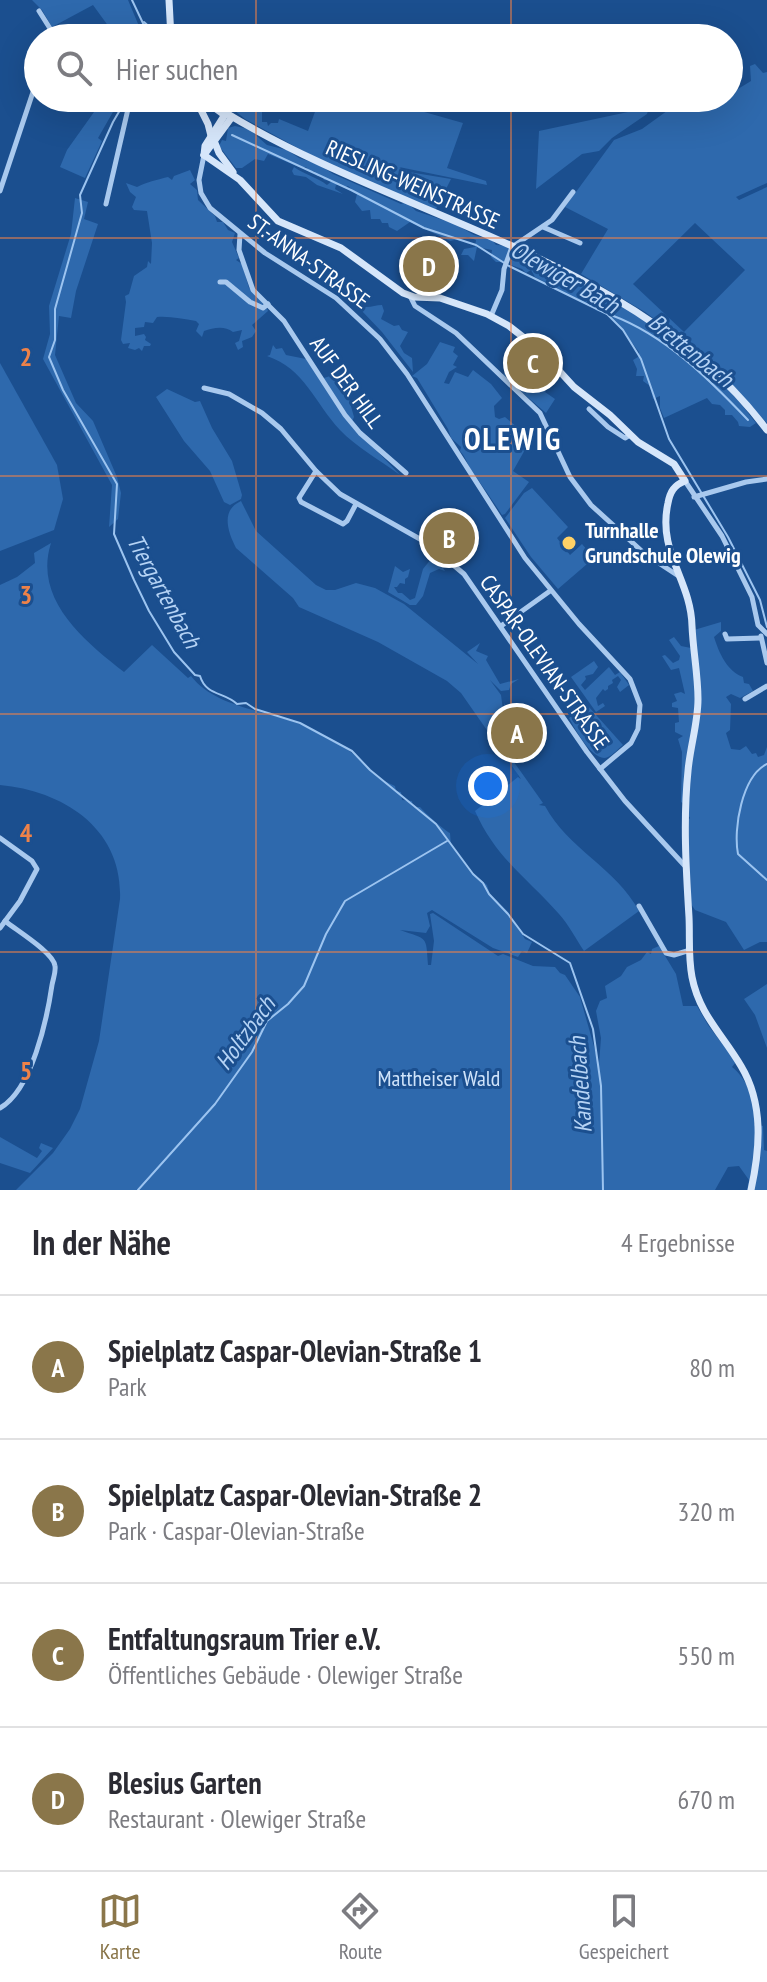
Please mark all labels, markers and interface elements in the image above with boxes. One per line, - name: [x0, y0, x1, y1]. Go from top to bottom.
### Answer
- search box: [24, 24, 743, 112]
- icon: search: [52, 46, 96, 90]
- text: Hier suchen: [116, 49, 238, 88]
- street label: RIESLING-WEINSTRASSE: [322, 133, 504, 235]
- street label: ST.-ANNA-STRASSE: [243, 207, 375, 315]
- water label: Olewiger Bach: [505, 234, 626, 321]
- pin: D: [403, 236, 455, 296]
- water label: Brettenbach: [642, 306, 741, 395]
- street label: AUF DER HILL: [304, 330, 390, 434]
- pin: C: [507, 333, 559, 393]
- text: 2: [20, 340, 32, 373]
- district label: OLEWIG: [464, 419, 562, 458]
- pin: B: [423, 508, 475, 568]
- place label: Turnhalle Grundschule Olewig: [585, 516, 741, 569]
- water label: Tiergartenbach: [120, 529, 209, 655]
- marker: Turnhalle Grundschule Olewig: [560, 534, 578, 552]
- street label: CASPAR-OLEVIAN-STRASSE: [475, 570, 615, 754]
- text: 3: [20, 578, 32, 611]
- pin: A: [491, 703, 543, 763]
- your location: [468, 766, 508, 806]
- text: 4: [20, 816, 33, 849]
- water label: Holtzbach: [208, 989, 283, 1076]
- water label: Kandelbach: [561, 1034, 599, 1134]
- text: 5: [20, 1054, 32, 1087]
- park label: Mattheiser Wald: [378, 1064, 500, 1092]
- text: In der Nähe: [32, 1220, 171, 1264]
- text: 4 Ergebnisse: [621, 1226, 735, 1259]
- text: Spielplatz Caspar-Olevian-Straße 1: [108, 1331, 482, 1370]
- text: A: [51, 1351, 65, 1384]
- text: 80 m: [689, 1351, 735, 1384]
- text: Park: [108, 1370, 147, 1403]
- text: Spielplatz Caspar-Olevian-Straße 2: [108, 1475, 482, 1514]
- text: B: [52, 1495, 64, 1528]
- text: 320 m: [677, 1495, 735, 1528]
- text: Park · Caspar-Olevian-Straße: [108, 1514, 365, 1547]
- text: Entfaltungsraum Trier e.V.: [108, 1619, 381, 1658]
- text: C: [52, 1639, 64, 1672]
- text: 550 m: [677, 1639, 735, 1672]
- text: Öffentliches Gebäude · Olewiger Straße: [108, 1658, 463, 1691]
- text: Blesius Garten: [108, 1763, 262, 1802]
- text: D: [51, 1783, 65, 1816]
- text: 670 m: [677, 1783, 735, 1816]
- text: Restaurant · Olewiger Straße: [108, 1802, 366, 1835]
- tab: Karte: [98, 1889, 142, 1965]
- tab: Route: [338, 1889, 382, 1965]
- tab: Gespeichert: [579, 1889, 669, 1965]

